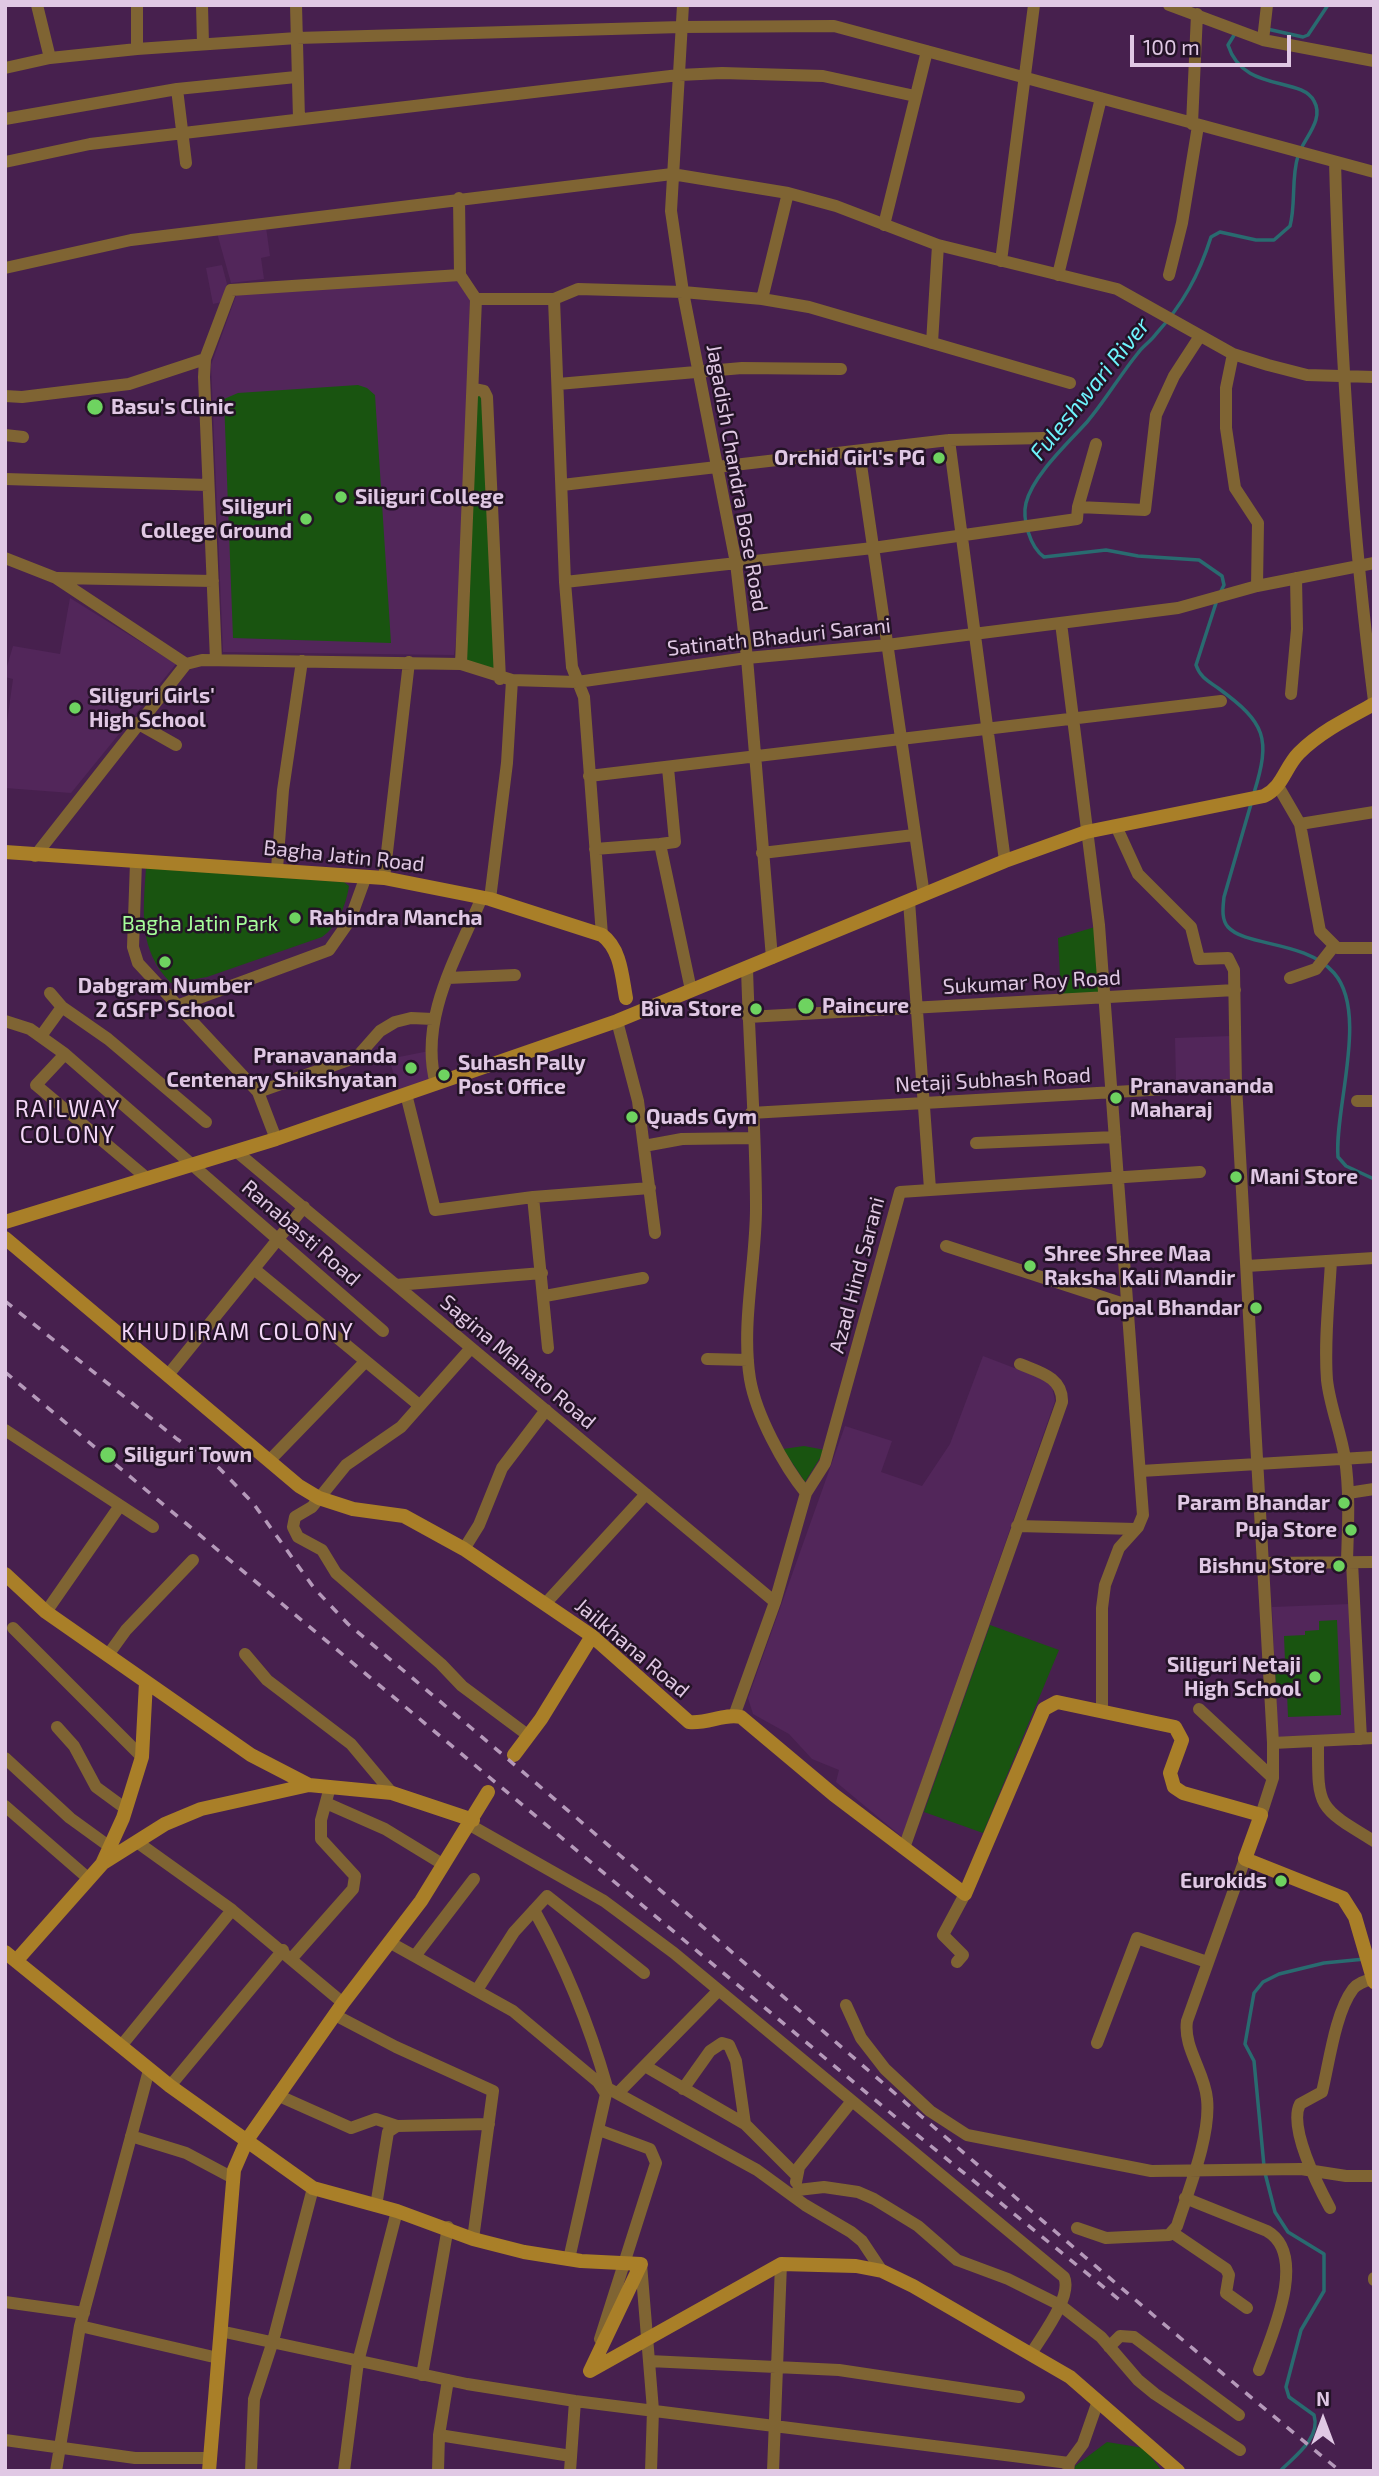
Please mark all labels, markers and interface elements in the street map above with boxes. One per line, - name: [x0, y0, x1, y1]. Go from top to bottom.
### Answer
- scale bar: [1134, 21, 1295, 65]
- text: 100 m: [1143, 34, 1200, 59]
- water label: Fuleshwari River: [1024, 312, 1156, 466]
- street label: Jagadish Chandra Bose Road: [701, 342, 773, 614]
- place label: Basu's Clinic: [111, 394, 234, 420]
- marker: Basu's Clinic: [85, 397, 105, 417]
- place label: Orchid Girl's PG: [774, 445, 925, 471]
- marker: Orchid Girl's PG: [931, 450, 947, 466]
- place label: Siliguri College: [355, 484, 504, 510]
- marker: Siliguri College: [333, 489, 349, 505]
- place label: Siliguri College Ground: [141, 494, 292, 544]
- marker: Siliguri College Ground: [298, 511, 314, 527]
- street label: Satinath Bhaduri Sarani: [666, 613, 892, 661]
- place label: Siliguri Girls' High School: [89, 683, 215, 733]
- marker: Siliguri Girls' High School: [67, 700, 83, 716]
- street label: Bagha Jatin Road: [262, 835, 426, 877]
- place label: Rabindra Mancha: [309, 905, 482, 931]
- marker: Rabindra Mancha: [287, 910, 303, 926]
- park label: Bagha Jatin Park: [122, 911, 278, 937]
- marker: Dabgram Number 2 GSFP School: [157, 954, 173, 970]
- street label: Sukumar Roy Road: [942, 965, 1122, 999]
- place label: Dabgram Number 2 GSFP School: [78, 973, 252, 1023]
- place label: Paincure: [822, 993, 909, 1019]
- place label: Biva Store: [641, 996, 742, 1022]
- marker: Paincure: [796, 996, 816, 1016]
- marker: Biva Store: [748, 1001, 764, 1017]
- place label: Pranavananda Centenary Shikshyatan: [167, 1043, 397, 1093]
- place label: Suhash Pally Post Office: [458, 1050, 586, 1100]
- marker: Pranavananda Centenary Shikshyatan: [403, 1060, 419, 1076]
- street label: Netaji Subhash Road: [894, 1062, 1092, 1098]
- marker: Suhash Pally Post Office: [436, 1067, 452, 1083]
- place label: Pranavananda Maharaj: [1130, 1073, 1274, 1123]
- marker: Pranavananda Maharaj: [1108, 1090, 1124, 1106]
- district label: RAILWAY COLONY: [16, 1095, 120, 1149]
- place label: Quads Gym: [646, 1104, 757, 1130]
- marker: Quads Gym: [624, 1109, 640, 1125]
- place label: Mani Store: [1250, 1164, 1358, 1190]
- marker: Mani Store: [1228, 1169, 1244, 1185]
- street label: Ranabasti Road: [237, 1175, 365, 1291]
- street label: Azad Hind Sarani: [824, 1194, 890, 1356]
- place label: Shree Shree Maa Raksha Kali Mandir: [1044, 1241, 1235, 1291]
- marker: Shree Shree Maa Raksha Kali Mandir: [1022, 1258, 1038, 1274]
- street label: Sagina Mahato Road: [435, 1290, 601, 1434]
- place label: Gopal Bhandar: [1096, 1295, 1242, 1321]
- marker: Gopal Bhandar: [1248, 1300, 1264, 1316]
- district label: KHUDIRAM COLONY: [123, 1318, 353, 1346]
- place label: Siliguri Town: [124, 1442, 252, 1468]
- marker: Siliguri Town: [98, 1445, 118, 1465]
- place label: Param Bhandar: [1177, 1490, 1330, 1516]
- marker: Param Bhandar: [1336, 1495, 1352, 1511]
- place label: Puja Store: [1235, 1517, 1337, 1543]
- marker: Puja Store: [1343, 1522, 1359, 1538]
- place label: Bishnu Store: [1199, 1553, 1325, 1579]
- marker: Bishnu Store: [1331, 1558, 1347, 1574]
- street label: Jailkhana Road: [570, 1593, 694, 1703]
- place label: Siliguri Netaji High School: [1167, 1652, 1301, 1702]
- marker: Siliguri Netaji High School: [1307, 1669, 1323, 1685]
- place label: Eurokids: [1180, 1868, 1267, 1894]
- marker: Eurokids: [1273, 1873, 1289, 1889]
- north arrow: [1288, 2385, 1358, 2455]
- text: N: [1316, 2387, 1330, 2410]

